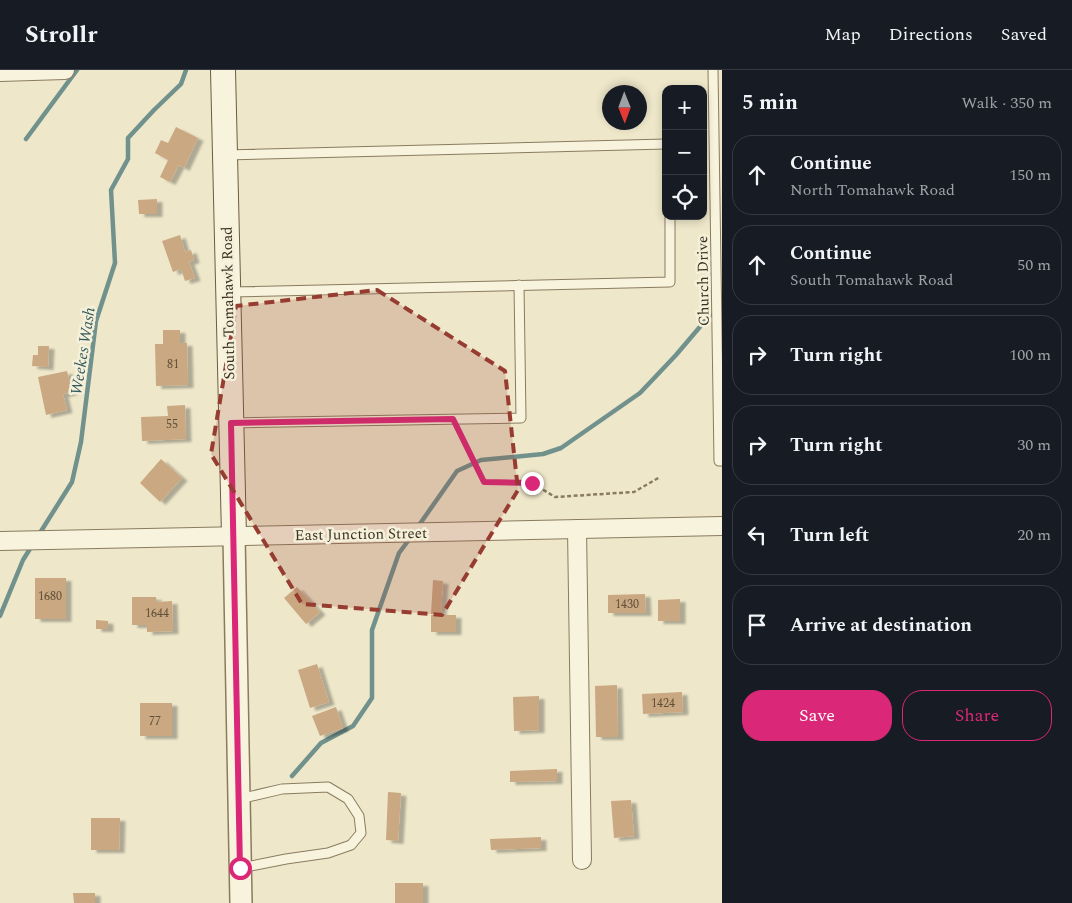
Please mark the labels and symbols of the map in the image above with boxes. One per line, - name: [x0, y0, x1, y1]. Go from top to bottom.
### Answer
- north arrow: [602, 85, 647, 130]
- street label: South Tomahawk Road: [216, 226, 241, 380]
- street label: Church Drive: [691, 236, 716, 326]
- water label: Weekes Wash: [64, 305, 102, 397]
- house number: 81: [167, 355, 179, 374]
- house number: 55: [166, 415, 178, 434]
- route end: [521, 472, 544, 495]
- street label: East Junction Street: [295, 522, 427, 547]
- house number: 1680: [38, 587, 62, 606]
- house number: 1430: [615, 595, 639, 614]
- house number: 1644: [145, 604, 169, 623]
- house number: 1424: [651, 694, 675, 713]
- house number: 77: [149, 712, 161, 731]
- route start: [229, 857, 252, 880]

